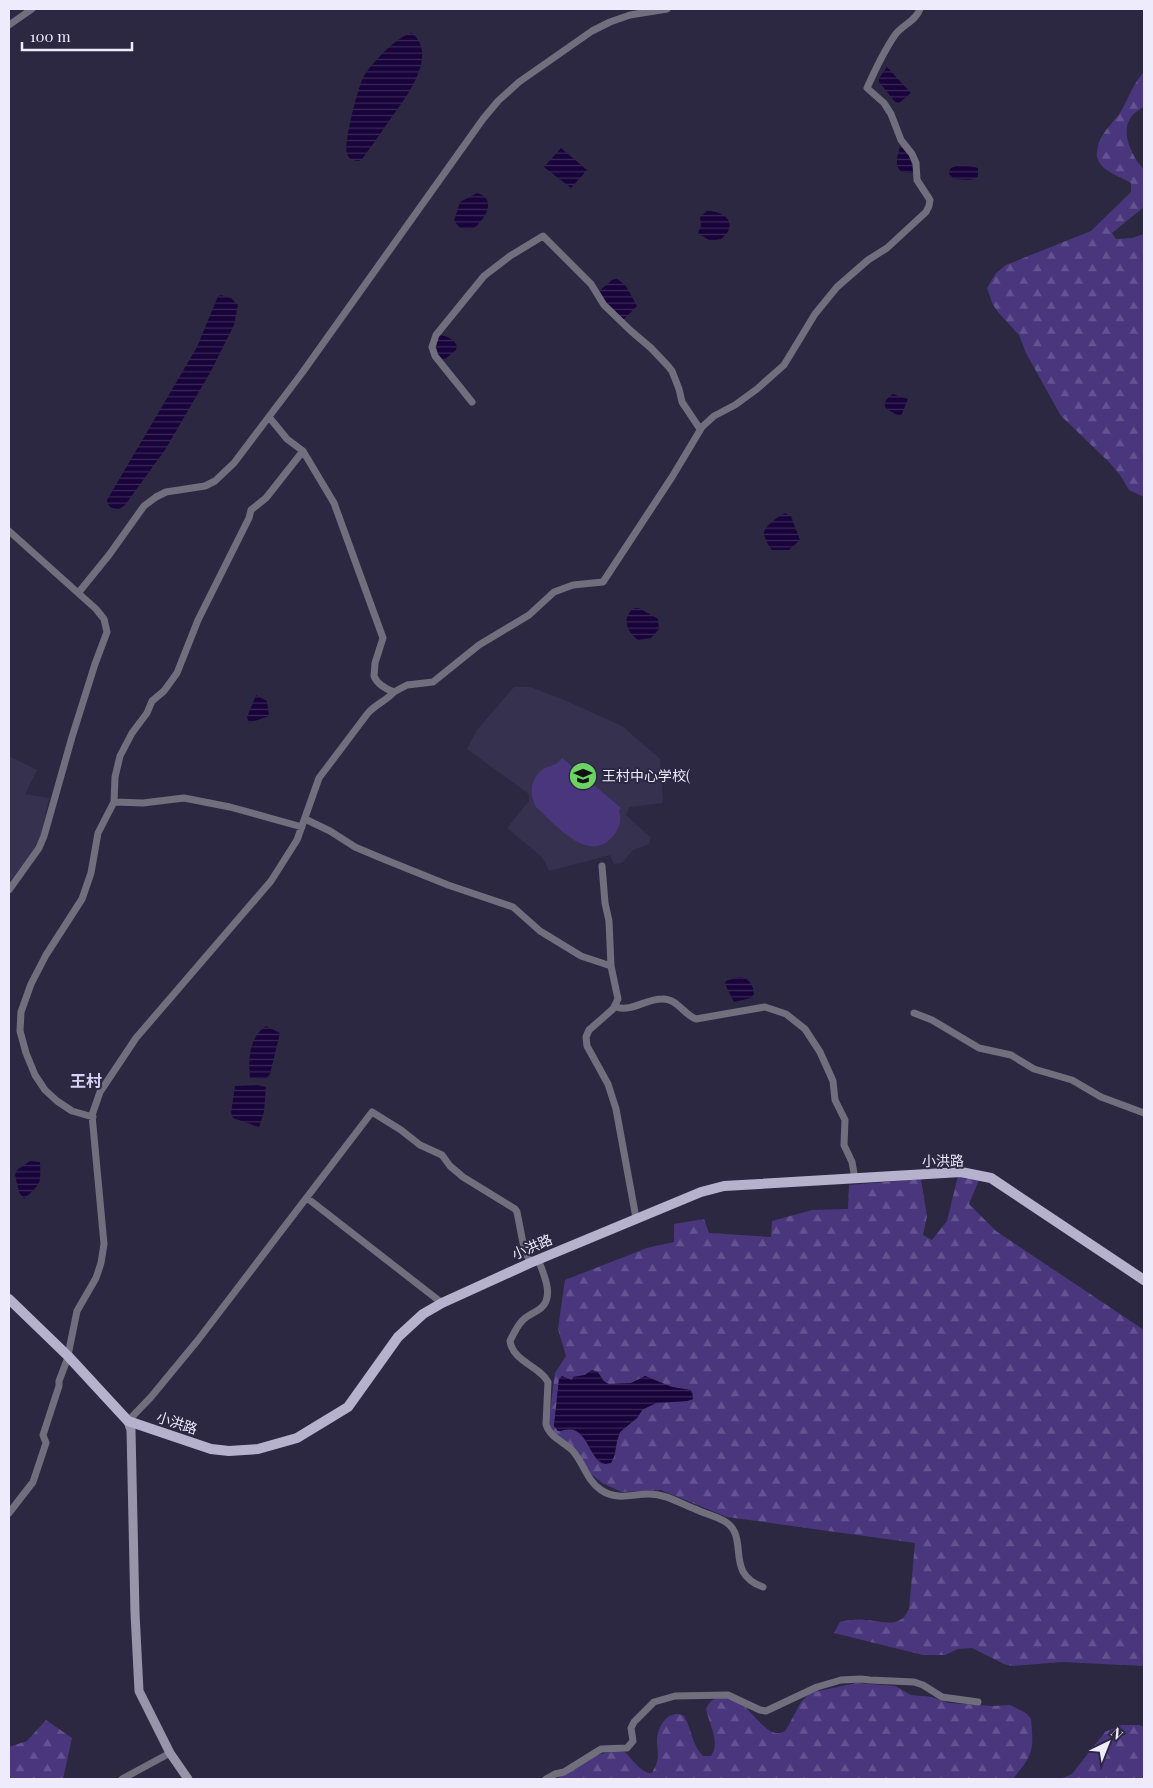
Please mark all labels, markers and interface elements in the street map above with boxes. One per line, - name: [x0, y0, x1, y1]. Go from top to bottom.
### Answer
- scale bar: [22, 20, 132, 52]
- text: 100 m: [30, 26, 71, 46]
- school or university icon: 王村中心学校(: [568, 761, 598, 791]
- place label: 王村中心学校(: [602, 766, 690, 785]
- district label: 王村: [70, 1070, 102, 1091]
- street label: 小洪路: [922, 1151, 964, 1170]
- street label: 小洪路: [509, 1230, 555, 1263]
- street label: 小洪路: [154, 1407, 200, 1438]
- north arrow: [1083, 1718, 1133, 1768]
- text: N: [1107, 1723, 1127, 1744]

